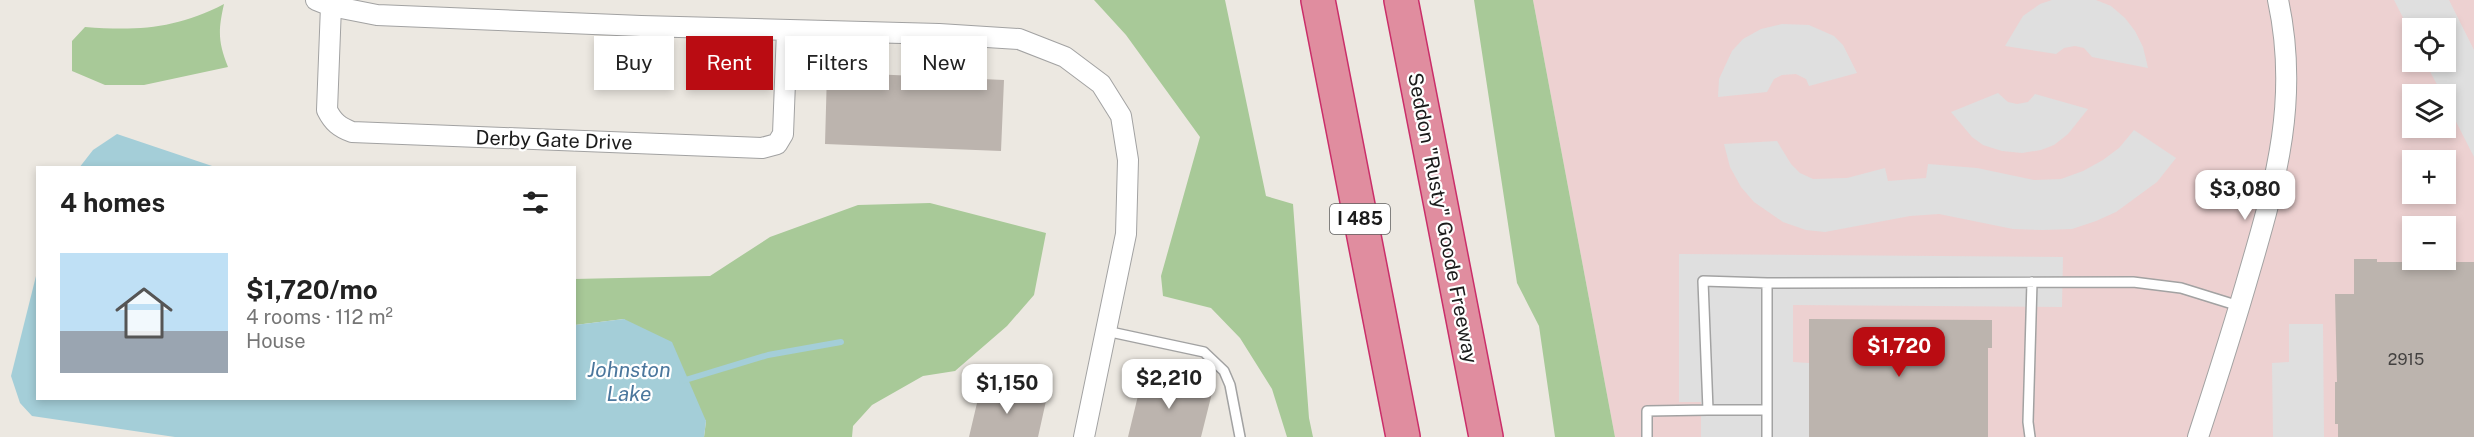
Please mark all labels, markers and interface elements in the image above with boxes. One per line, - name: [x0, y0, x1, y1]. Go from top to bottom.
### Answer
- map controls: [2402, 18, 2456, 270]
- button: locate: [2402, 18, 2456, 72]
- chip: Buy: [594, 36, 674, 90]
- chip: Rent: [686, 36, 773, 90]
- chip: Filters: [785, 36, 889, 90]
- chip: New: [901, 36, 987, 90]
- street label: Seddon "Rusty" Goode Freeway: [1403, 71, 1483, 366]
- button: layers: [2402, 84, 2456, 138]
- street label: Derby Gate Drive: [475, 125, 633, 155]
- button: +: [2402, 150, 2456, 204]
- pin: $3,080: [2196, 170, 2294, 221]
- text: $3,080: [2209, 177, 2281, 201]
- icon: filters: [519, 186, 552, 219]
- text: 4 homes: [60, 187, 165, 218]
- road number: I 485: [1330, 204, 1390, 234]
- button: −: [2402, 216, 2456, 270]
- text: $1,720/mo: [246, 274, 378, 305]
- icon: home: [108, 277, 180, 349]
- text: 4 rooms · 112 m²: [246, 305, 393, 329]
- pin: $1,720: [1850, 327, 1948, 378]
- text: House: [246, 329, 306, 353]
- text: $1,720: [1867, 334, 1931, 358]
- house number: 2915: [2388, 350, 2424, 369]
- water label: Johnston Lake: [587, 357, 671, 406]
- pin: $2,210: [1120, 359, 1218, 410]
- pin: $1,150: [958, 364, 1056, 415]
- text: $2,210: [1136, 366, 1202, 390]
- text: $1,150: [976, 371, 1038, 395]

